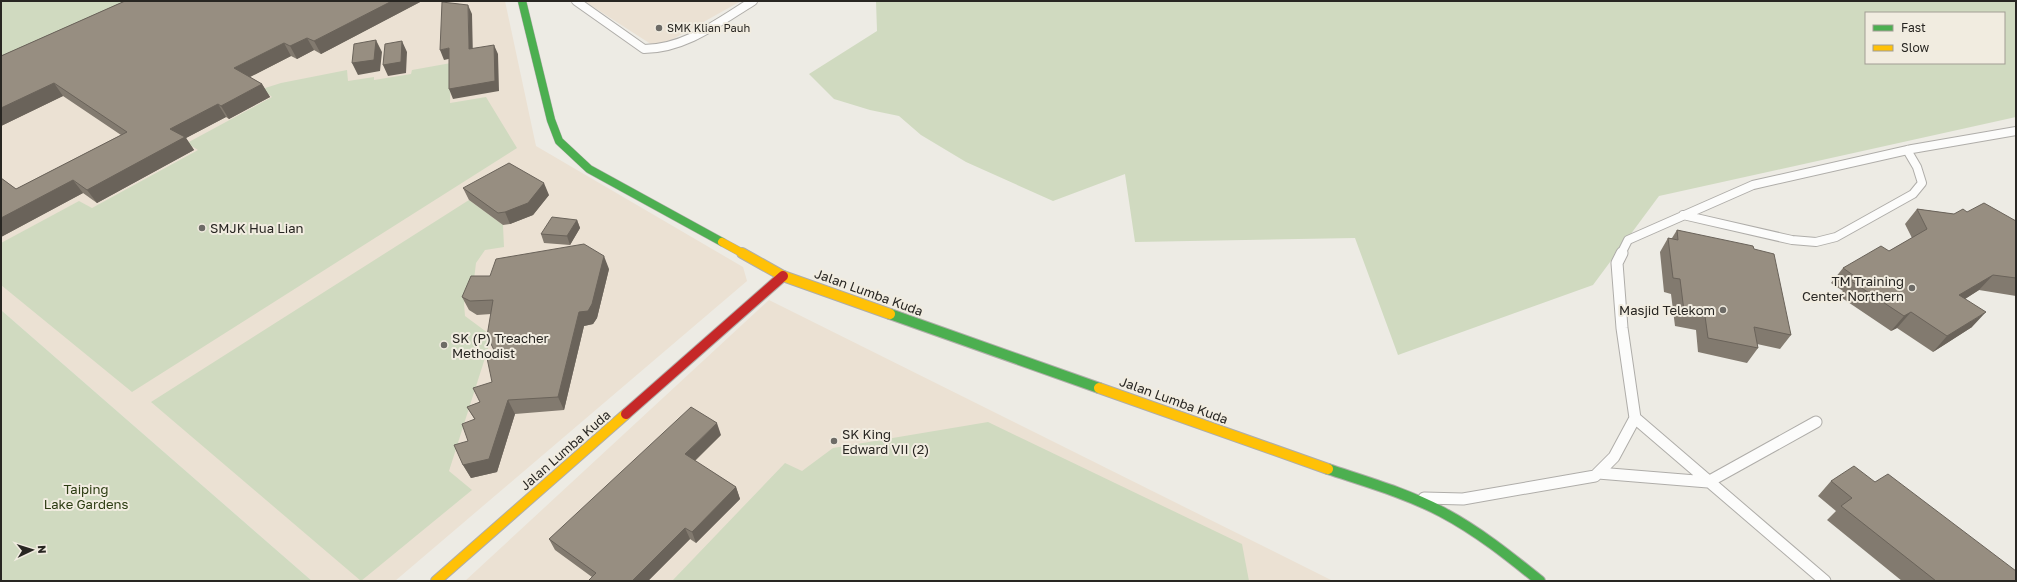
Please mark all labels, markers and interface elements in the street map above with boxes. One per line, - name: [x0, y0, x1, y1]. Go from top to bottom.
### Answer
- legend: [1865, 12, 2005, 64]
- text: Fast: [1901, 20, 1926, 35]
- place label: SMK Klian Pauh: [667, 21, 750, 34]
- marker: SMK Klian Pauh: [654, 23, 664, 33]
- text: Slow: [1901, 40, 1929, 55]
- place label: SMJK Hua Lian: [210, 220, 304, 236]
- marker: SMJK Hua Lian: [197, 223, 207, 233]
- street label: Jalan Lumba Kuda: [813, 265, 925, 319]
- place label: TM Training Center Northern: [1802, 273, 1904, 304]
- marker: TM Training Center Northern: [1907, 283, 1917, 293]
- place label: Masjid Telekom: [1619, 302, 1715, 318]
- marker: Masjid Telekom: [1718, 305, 1728, 315]
- place label: SK (P) Treacher Methodist: [452, 330, 549, 361]
- marker: SK (P) Treacher Methodist: [439, 340, 449, 350]
- street label: Jalan Lumba Kuda: [1118, 373, 1230, 427]
- street label: Jalan Lumba Kuda: [517, 406, 613, 494]
- place label: SK King Edward VII (2): [842, 426, 929, 457]
- marker: SK King Edward VII (2): [829, 436, 839, 446]
- park label: Taiping Lake Gardens: [44, 481, 128, 512]
- north arrow: [12, 530, 52, 570]
- text: N: [36, 545, 49, 554]

